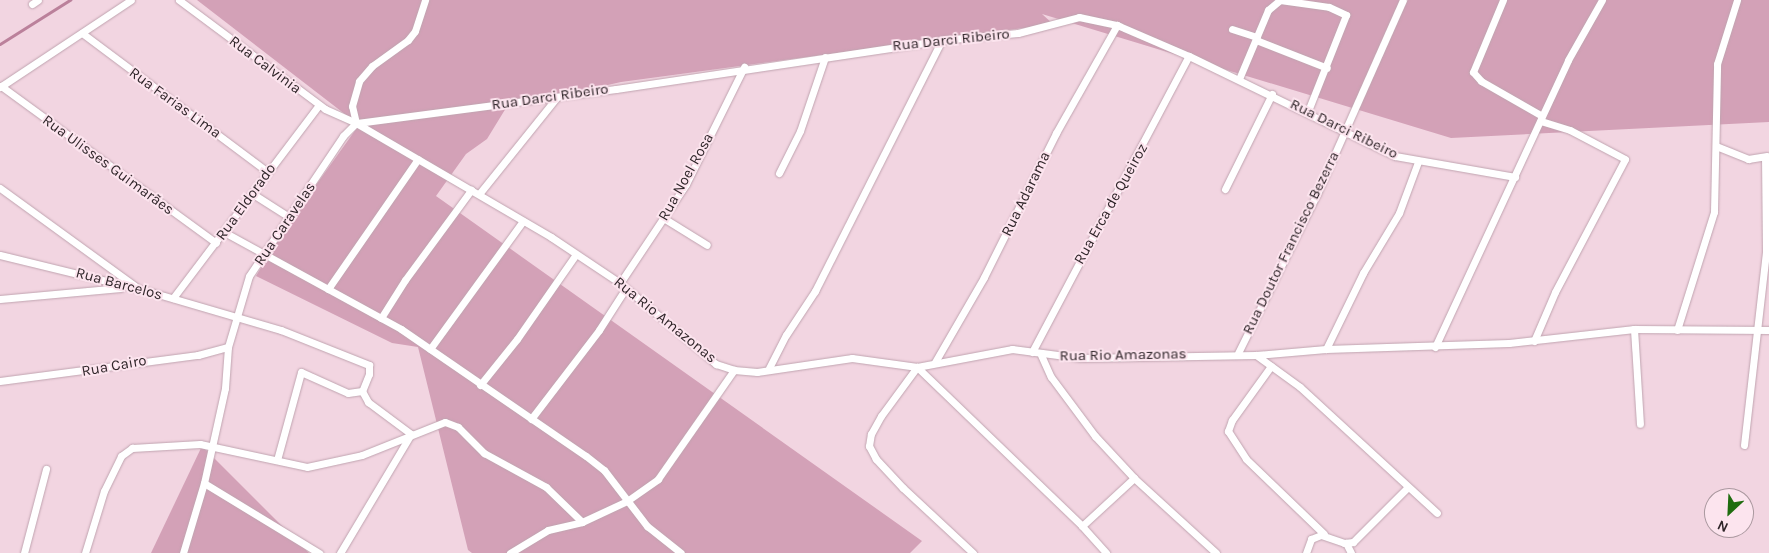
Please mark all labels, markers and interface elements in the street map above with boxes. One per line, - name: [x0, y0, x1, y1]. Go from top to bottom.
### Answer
- street label: Rua Darci Ribeiro: [891, 25, 1011, 55]
- street label: Rua Calvinia: [225, 32, 305, 98]
- street label: Rua Farias Lima: [126, 64, 224, 142]
- street label: Rua Darci Ribeiro: [490, 80, 610, 114]
- street label: Rua Darci Ribeiro: [1287, 95, 1401, 163]
- street label: Rua Ulisses Guimarães: [39, 111, 177, 219]
- street label: Rua Noel Rosa: [654, 130, 718, 224]
- street label: Rua Erca de Queiroz: [1070, 140, 1152, 268]
- street label: Rua Adarama: [998, 149, 1054, 239]
- street label: Rua Doutor Francisco Bezerra: [1239, 149, 1343, 337]
- street label: Rua Eldorado: [212, 160, 280, 244]
- street label: Rua Caravelas: [250, 179, 320, 269]
- street label: Rua Barcelos: [74, 264, 164, 304]
- street label: Rua Rio Amazonas: [610, 273, 720, 367]
- street label: Rua Rio Amazonas: [1059, 345, 1187, 365]
- street label: Rua Cairo: [80, 351, 148, 381]
- north arrow: [1704, 488, 1754, 538]
- text: N: [1715, 516, 1731, 536]

